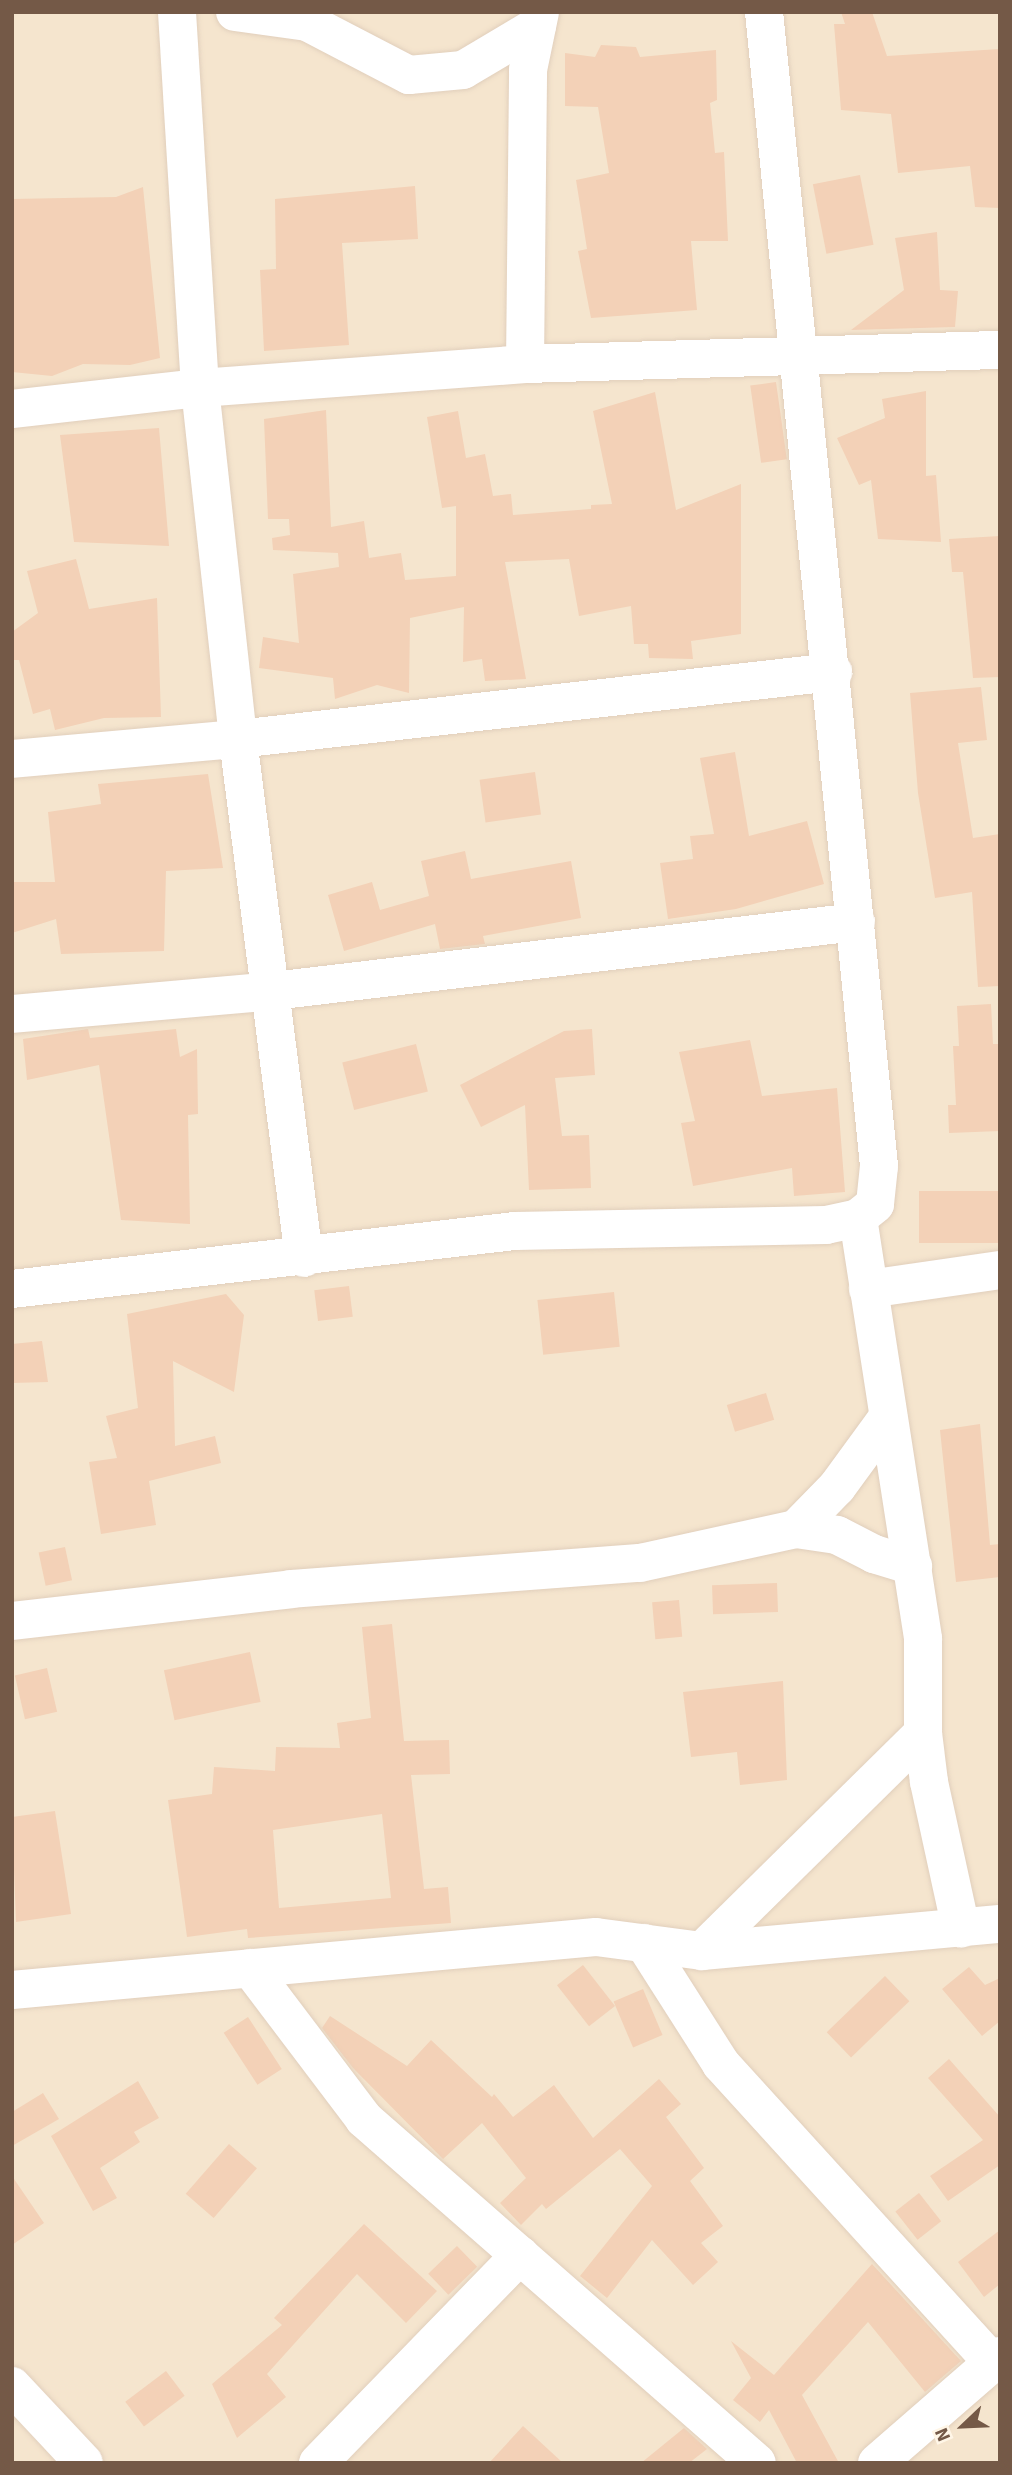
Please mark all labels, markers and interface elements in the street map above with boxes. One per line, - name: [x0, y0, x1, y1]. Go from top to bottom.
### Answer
- north arrow: [928, 2391, 998, 2461]
- text: N: [928, 2423, 958, 2446]

